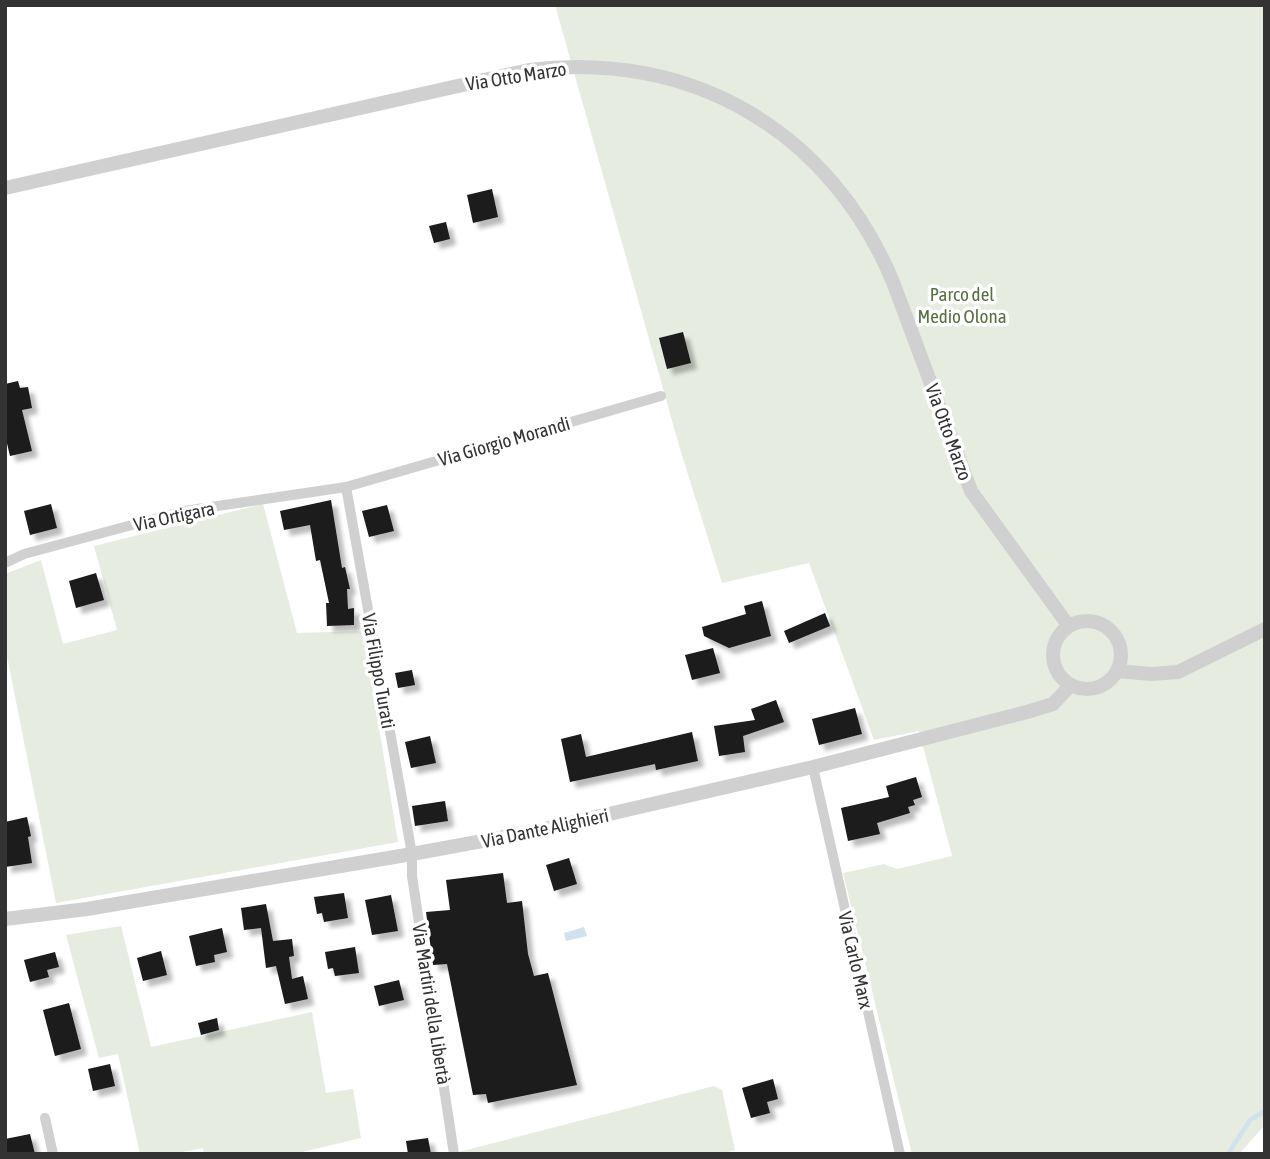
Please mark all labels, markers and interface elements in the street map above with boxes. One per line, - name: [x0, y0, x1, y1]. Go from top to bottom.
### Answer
- street label: Via Otto Marzo: [464, 57, 568, 95]
- park label: Parco del Medio Olona: [917, 283, 1007, 327]
- street label: Via Otto Marzo: [921, 381, 977, 483]
- street label: Via Giorgio Morandi: [436, 412, 572, 470]
- street label: Via Ortigara: [132, 497, 216, 535]
- street label: Via Filippo Turati: [358, 612, 400, 730]
- street label: Via Dante Alighieri: [479, 804, 611, 852]
- street label: Via Carlo Marx: [834, 909, 878, 1011]
- street label: Via Martiri della Libertà: [408, 922, 456, 1086]

